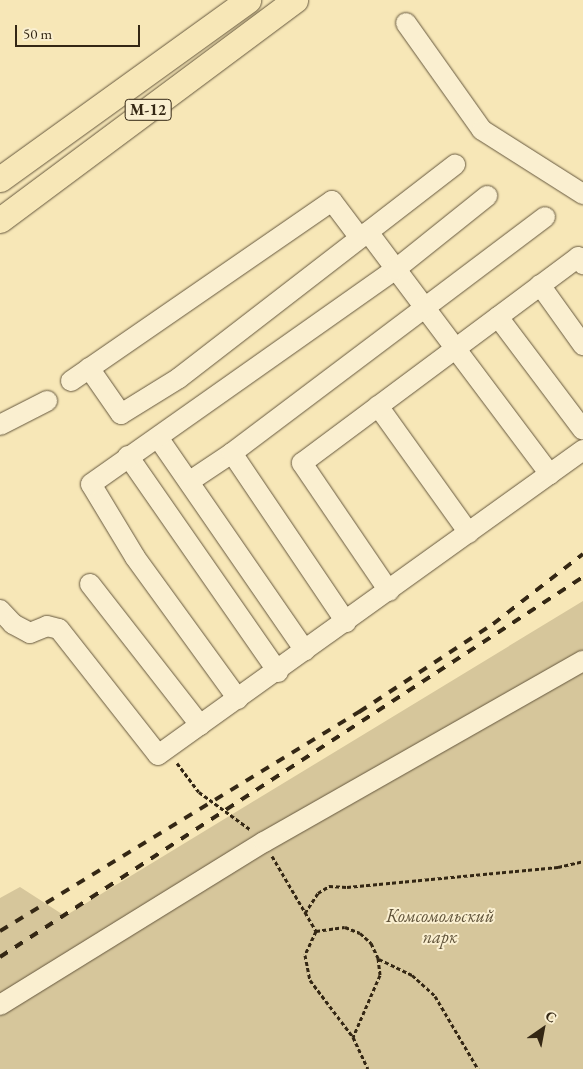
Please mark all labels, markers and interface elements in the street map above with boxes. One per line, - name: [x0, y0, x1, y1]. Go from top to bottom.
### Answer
- scale bar: [18, 15, 142, 47]
- text: 50 m: [23, 24, 52, 43]
- road number: М-12: [124, 96, 172, 124]
- park label: Комсомольский парк: [386, 906, 494, 949]
- north arrow: [518, 1004, 568, 1054]
- text: С: [542, 1006, 560, 1027]

